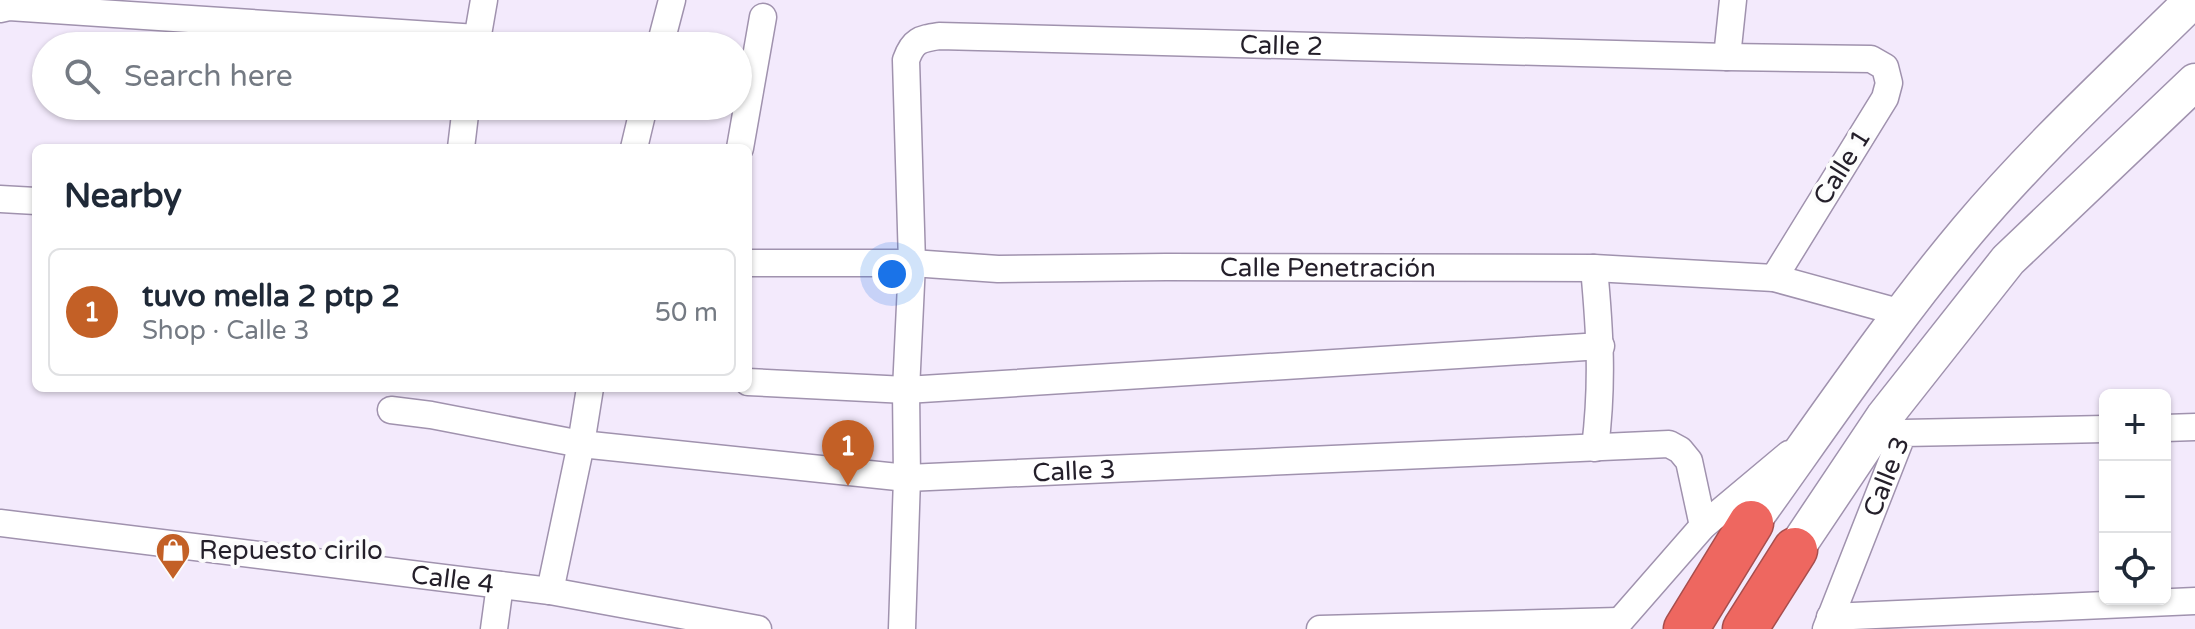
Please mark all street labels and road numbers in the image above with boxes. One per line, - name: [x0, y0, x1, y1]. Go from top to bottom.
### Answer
- street label: Calle 2: [1239, 29, 1324, 62]
- street label: Calle 1: [1807, 123, 1877, 211]
- street label: Calle Penetración: [1220, 252, 1436, 283]
- street label: Calle 3: [1856, 432, 1916, 521]
- street label: Calle 3: [1032, 453, 1116, 488]
- street label: Calle 4: [409, 558, 496, 599]

